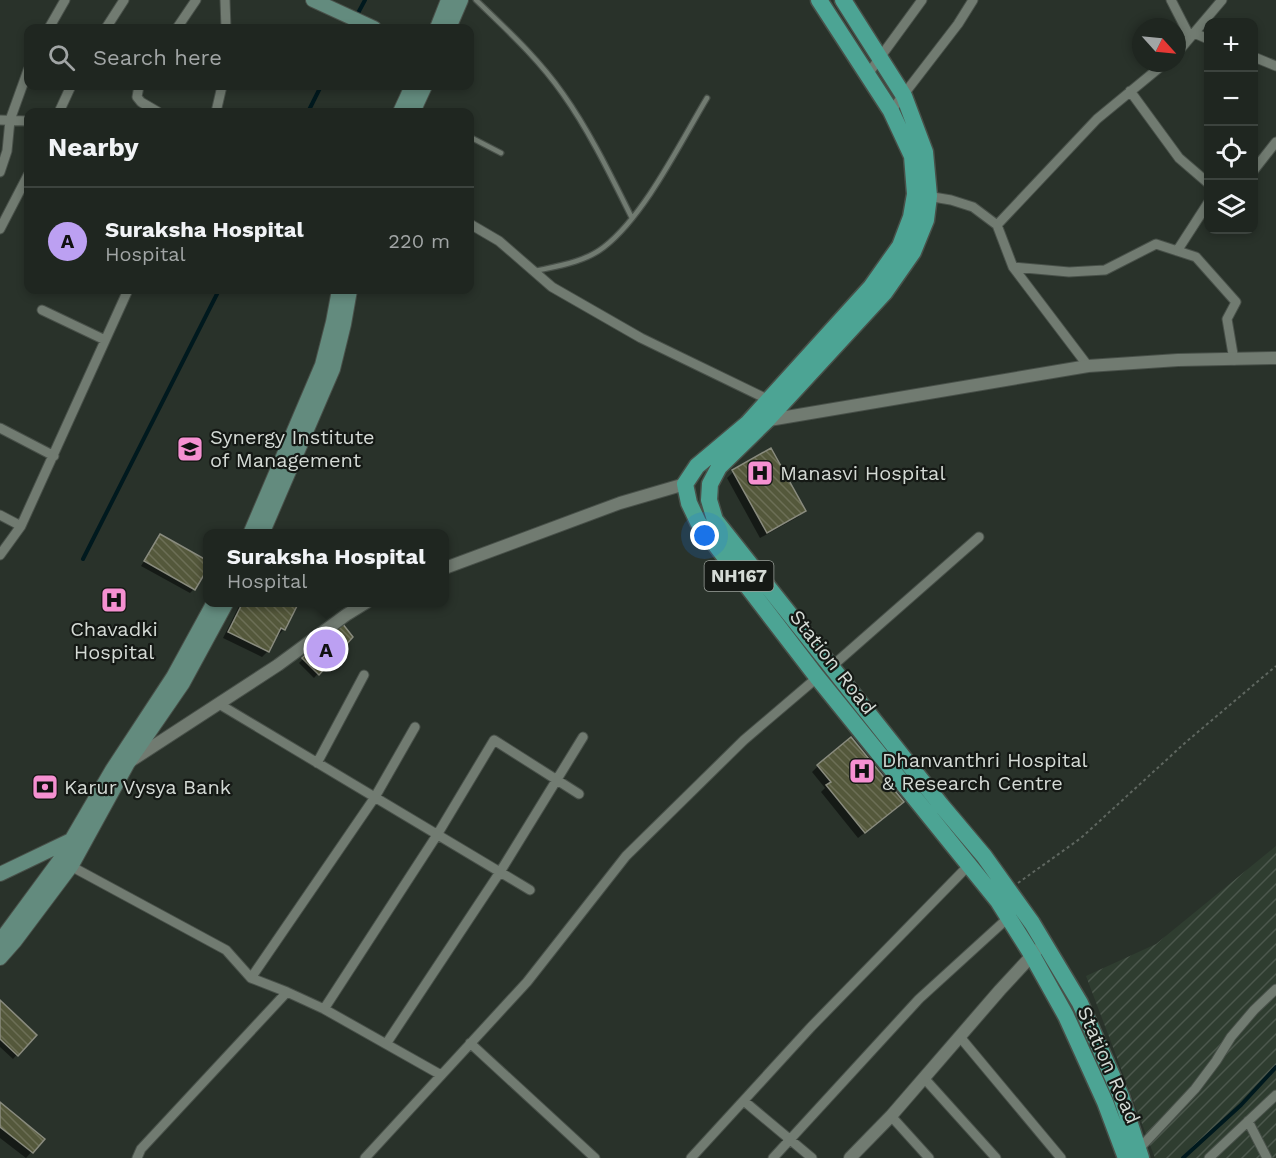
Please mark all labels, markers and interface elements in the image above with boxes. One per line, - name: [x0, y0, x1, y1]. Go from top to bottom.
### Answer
- north arrow: [1132, 18, 1186, 72]
- map controls: [1204, 18, 1258, 234]
- button: +: [1204, 18, 1258, 72]
- search box: [24, 24, 474, 90]
- icon: search: [45, 41, 78, 74]
- text: Search here: [93, 45, 222, 70]
- button: −: [1204, 72, 1258, 126]
- button: locate: [1204, 126, 1258, 180]
- text: Nearby: [48, 132, 139, 162]
- button: layers: [1204, 180, 1258, 234]
- text: Suraksha Hospital: [105, 217, 304, 242]
- text: A: [61, 229, 74, 253]
- text: 220 m: [388, 229, 450, 253]
- text: Hospital: [105, 242, 186, 266]
- place label: Synergy Institute of Management: [210, 425, 375, 472]
- school or university icon: Synergy Institute of Management: [175, 434, 205, 464]
- hospital icon: Manasvi Hospital: [745, 458, 775, 488]
- place label: Manasvi Hospital: [780, 461, 946, 485]
- your location: [690, 521, 719, 550]
- popup: [203, 529, 449, 607]
- text: Suraksha Hospital: [227, 544, 425, 569]
- road number: NH167: [704, 561, 774, 591]
- text: Hospital: [227, 569, 307, 593]
- hospital icon: Chavadki Hospital: [99, 585, 129, 615]
- street label: Station Road: [785, 605, 881, 719]
- place label: Chavadki Hospital: [70, 617, 158, 664]
- pin: A: [306, 626, 346, 672]
- place label: Dhanvanthri Hospital & Research Centre: [882, 748, 1088, 795]
- hospital icon: Dhanvanthri Hospital & Research Centre: [847, 756, 877, 786]
- bank icon: Karur Vysya Bank: [30, 772, 60, 802]
- place label: Karur Vysya Bank: [64, 775, 231, 799]
- street label: Station Road: [1072, 1003, 1146, 1127]

